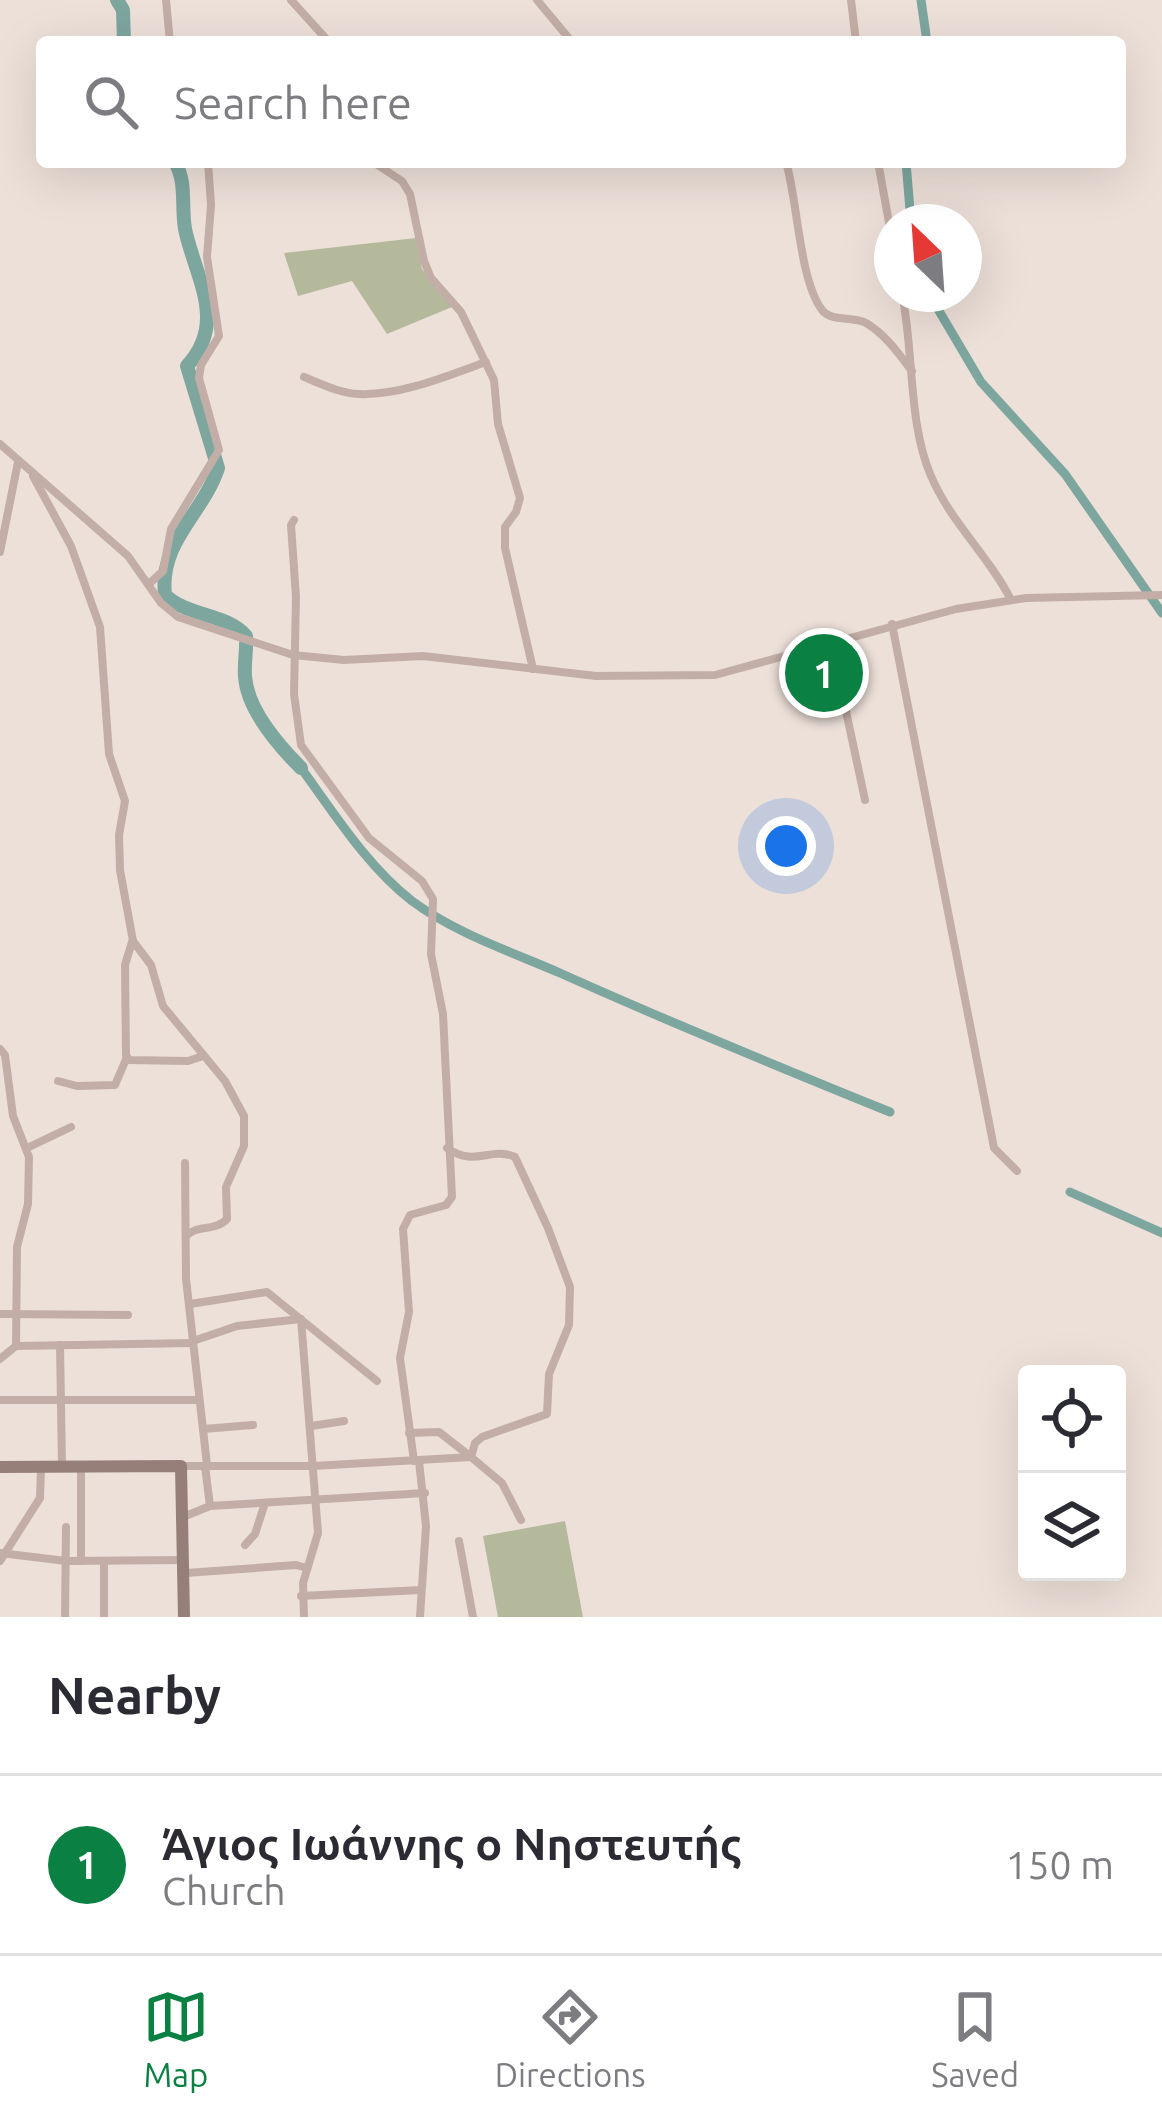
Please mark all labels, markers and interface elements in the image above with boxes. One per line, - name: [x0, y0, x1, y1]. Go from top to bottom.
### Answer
- search box: [36, 36, 1126, 168]
- icon: search: [78, 69, 144, 135]
- text: Search here: [174, 77, 412, 128]
- north arrow: [874, 204, 982, 312]
- pin: 1: [785, 628, 863, 718]
- your location: [756, 816, 816, 876]
- map controls: [1018, 1365, 1126, 1581]
- button: locate: [1018, 1365, 1126, 1473]
- button: layers: [1018, 1473, 1126, 1581]
- text: Nearby: [48, 1666, 221, 1724]
- text: Άγιος Ιωάννης ο Νηστευτής: [162, 1818, 742, 1869]
- text: 1: [76, 1843, 98, 1886]
- text: 150 m: [1005, 1843, 1114, 1886]
- text: Church: [162, 1869, 286, 1912]
- tab: Map: [143, 1984, 209, 2093]
- tab: Directions: [495, 1984, 645, 2093]
- tab: Saved: [931, 1984, 1019, 2093]

